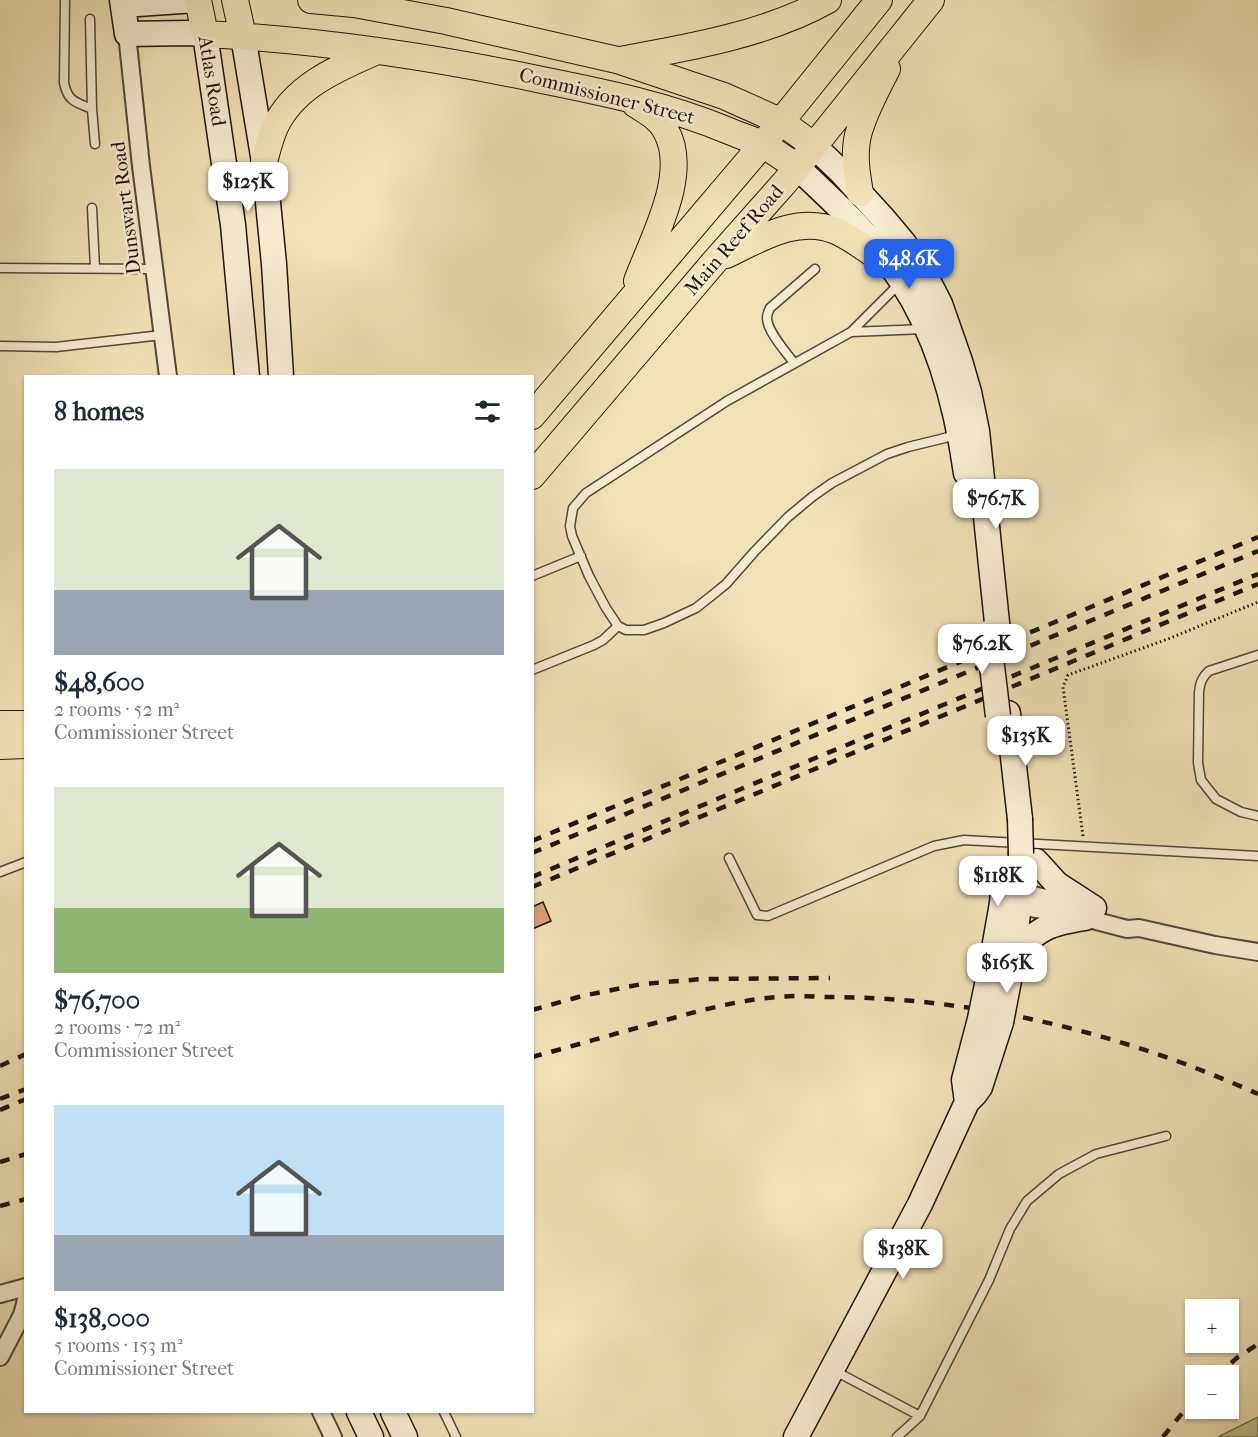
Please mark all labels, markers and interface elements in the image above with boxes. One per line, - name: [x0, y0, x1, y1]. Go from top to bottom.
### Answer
- street label: Atlas Road: [193, 33, 231, 129]
- street label: Commissioner Street: [517, 63, 697, 129]
- street label: Dunswart Road: [106, 139, 146, 276]
- pin: $125K: [206, 162, 290, 213]
- text: $125K: [222, 170, 274, 193]
- street label: Main Reef Road: [680, 179, 789, 300]
- pin: $48.6K: [860, 239, 958, 290]
- text: $48.6K: [878, 247, 940, 270]
- icon: filters: [471, 395, 504, 428]
- text: 8 homes: [54, 396, 144, 427]
- pin: $76.7K: [947, 479, 1045, 530]
- text: $76.7K: [967, 487, 1025, 510]
- icon: home: [225, 508, 333, 616]
- pin: $76.2K: [933, 624, 1031, 675]
- text: $76.2K: [952, 632, 1012, 655]
- text: $48,600: [54, 667, 145, 698]
- text: 2 rooms · 52 m²: [54, 698, 179, 721]
- pin: $135K: [984, 716, 1068, 767]
- text: Commissioner Street: [54, 721, 234, 744]
- text: $135K: [1001, 724, 1051, 747]
- icon: home: [225, 826, 333, 934]
- pin: $118K: [956, 856, 1040, 907]
- text: $118K: [973, 864, 1023, 887]
- pin: $165K: [965, 943, 1049, 994]
- text: $165K: [981, 951, 1033, 974]
- text: $76,700: [54, 985, 140, 1016]
- text: 2 rooms · 72 m²: [54, 1016, 180, 1039]
- text: Commissioner Street: [54, 1039, 234, 1062]
- icon: home: [225, 1144, 333, 1252]
- pin: $138K: [861, 1229, 945, 1280]
- text: $138K: [878, 1237, 928, 1260]
- map controls: [1185, 1299, 1239, 1419]
- button: +: [1185, 1299, 1239, 1353]
- text: $138,000: [54, 1303, 150, 1334]
- text: 5 rooms · 153 m²: [54, 1334, 183, 1357]
- text: Commissioner Street: [54, 1357, 234, 1380]
- button: −: [1185, 1365, 1239, 1419]

